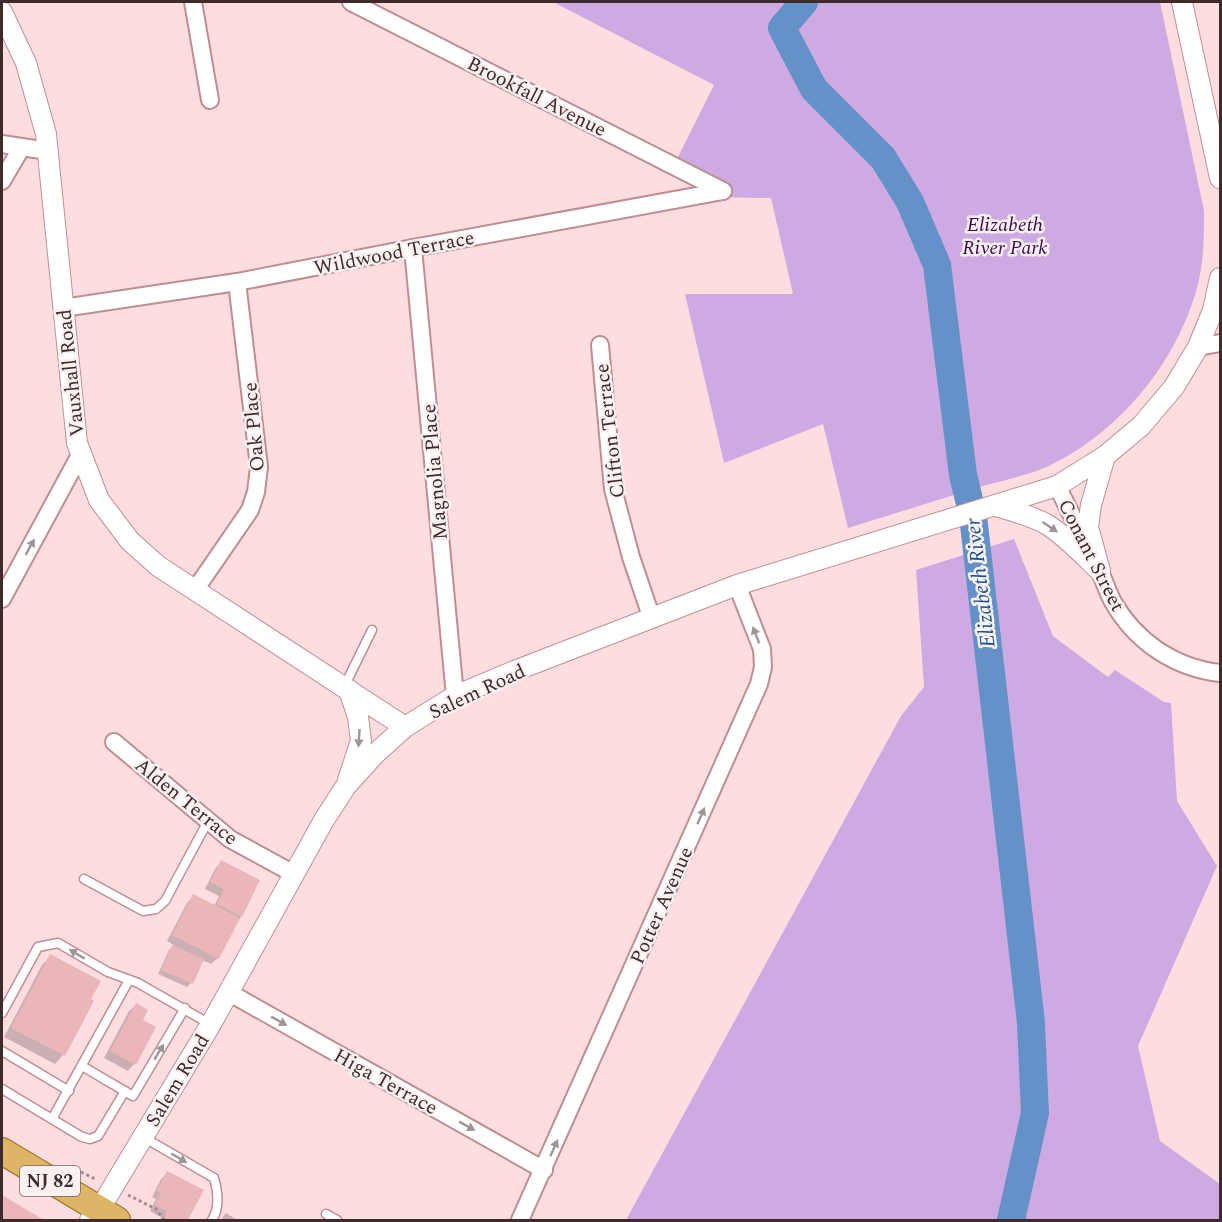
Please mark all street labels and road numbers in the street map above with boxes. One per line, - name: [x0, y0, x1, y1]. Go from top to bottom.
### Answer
- street label: Brookfall Avenue: [462, 49, 612, 145]
- street label: Wildwood Terrace: [311, 223, 477, 283]
- street label: Vauxhall Road: [49, 308, 93, 438]
- street label: Clifton Terrace: [587, 362, 633, 500]
- street label: Oak Place: [235, 381, 273, 473]
- street label: Magnolia Place: [414, 403, 456, 541]
- street label: Conant Street: [1050, 494, 1132, 617]
- street label: Salem Road: [424, 656, 531, 727]
- street label: Alden Terrace: [128, 751, 245, 853]
- street label: Potter Avenue: [623, 842, 701, 969]
- street label: Salem Road: [138, 1028, 217, 1133]
- street label: Higa Terrace: [328, 1041, 443, 1123]
- road number: NJ 82: [20, 1166, 80, 1196]

